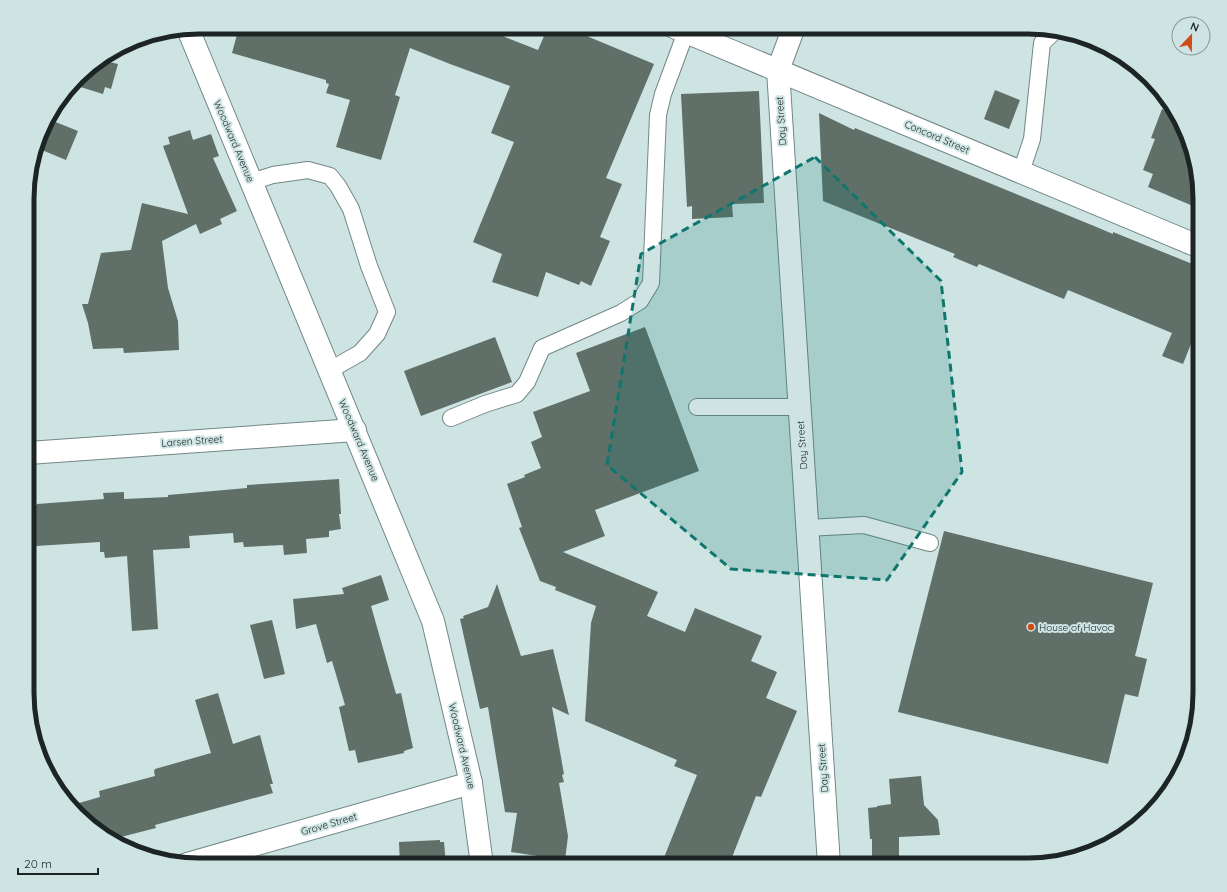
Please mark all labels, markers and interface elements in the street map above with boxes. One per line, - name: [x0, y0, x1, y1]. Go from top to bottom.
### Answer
- north arrow: [1171, 16, 1211, 56]
- text: N: [1188, 19, 1201, 35]
- street label: Day Street: [773, 96, 789, 146]
- street label: Woodward Avenue: [211, 98, 257, 184]
- street label: Concord Street: [903, 117, 972, 157]
- street label: Woodward Avenue: [336, 397, 382, 483]
- street label: Day Street: [794, 420, 810, 470]
- street label: Larsen Street: [161, 432, 224, 450]
- place label: House of Havoc: [1039, 621, 1113, 634]
- marker: House of Havoc: [1026, 622, 1036, 632]
- street label: Woodward Avenue: [446, 702, 478, 791]
- street label: Day Street: [815, 743, 831, 793]
- street label: Grove Street: [300, 810, 359, 838]
- scale bar: [18, 850, 98, 876]
- text: 20 m: [24, 856, 52, 871]

